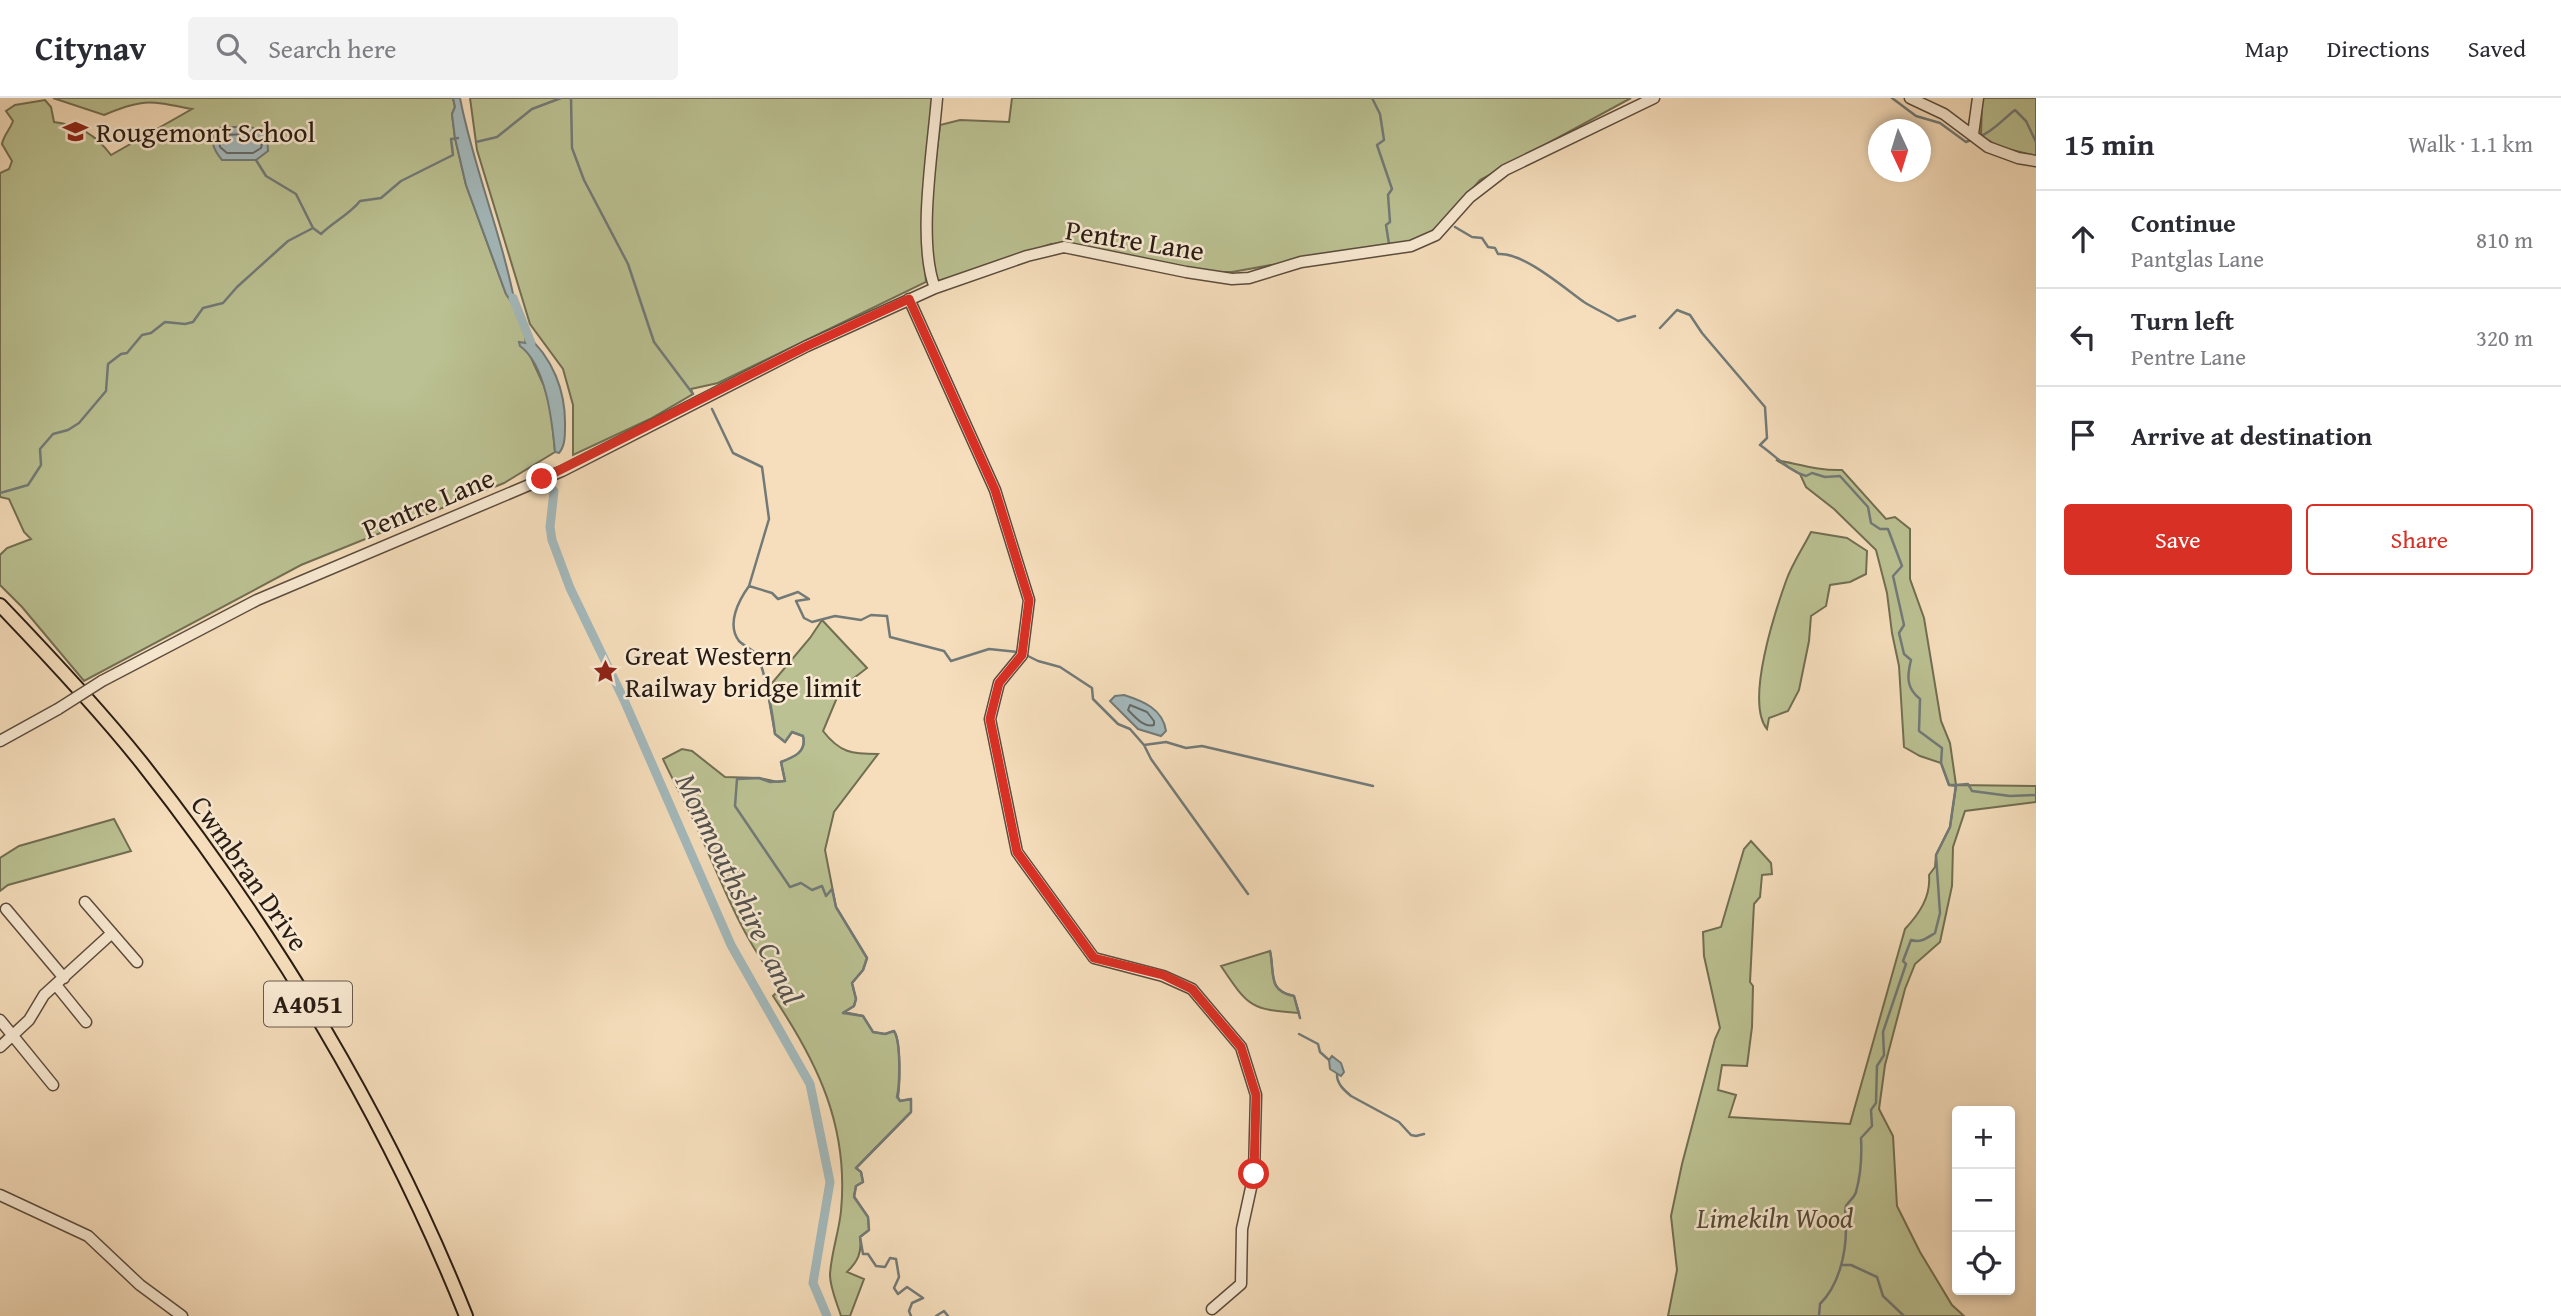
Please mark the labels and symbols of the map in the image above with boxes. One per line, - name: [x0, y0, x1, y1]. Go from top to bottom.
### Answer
- place label: Rougemont School: [96, 111, 316, 152]
- school or university icon: Rougemont School: [62, 118, 90, 146]
- north arrow: [1868, 119, 1931, 182]
- street label: Pentre Lane: [1063, 208, 1207, 271]
- street label: Pentre Lane: [355, 456, 500, 549]
- route end: [526, 463, 557, 494]
- place label: Great Western Railway bridge limit: [625, 634, 861, 707]
- place icon: Great Western Railway bridge limit: [591, 657, 619, 685]
- water label: Monmouthshire Canal: [665, 765, 815, 1012]
- street label: Cwmbran Drive: [182, 787, 319, 959]
- road number: A4051: [264, 982, 352, 1026]
- route start: [1238, 1158, 1269, 1189]
- park label: Limekiln Wood: [1696, 1197, 1853, 1238]

